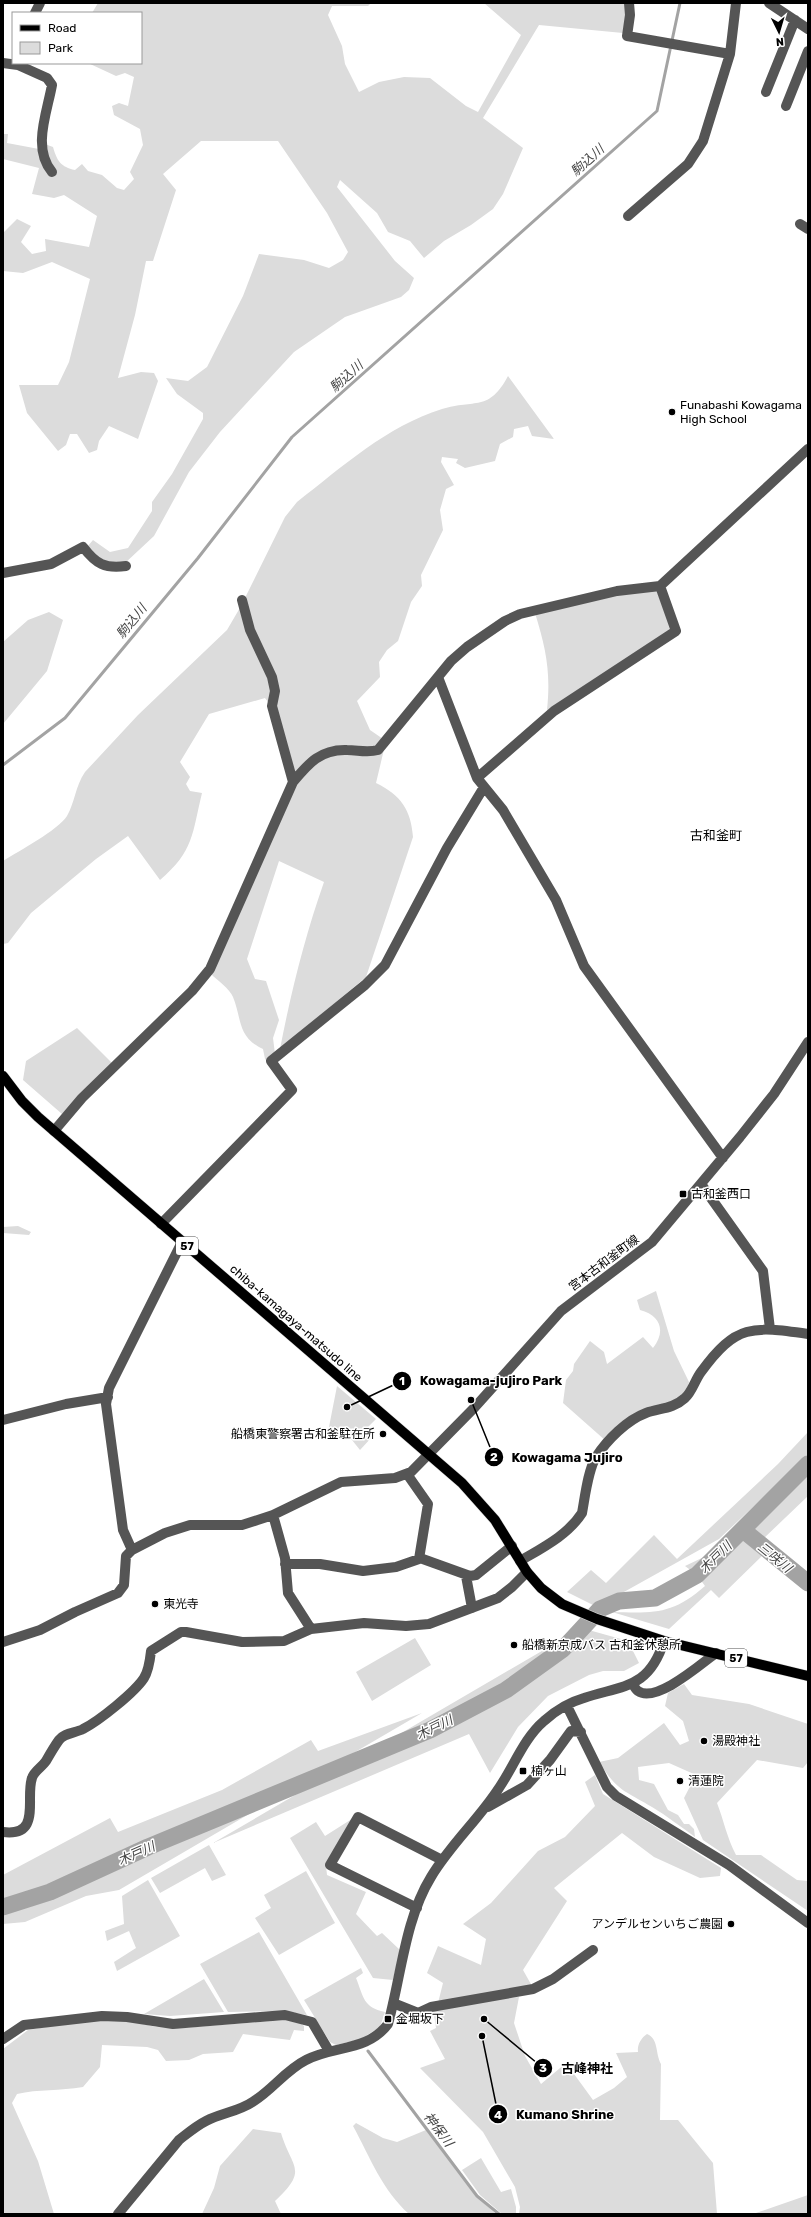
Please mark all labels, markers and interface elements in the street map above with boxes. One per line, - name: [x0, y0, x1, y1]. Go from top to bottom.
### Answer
- legend: [12, 12, 142, 64]
- north arrow: [759, 12, 799, 52]
- text: Road: [48, 21, 76, 35]
- text: N: [775, 35, 784, 48]
- text: Park: [48, 41, 74, 55]
- water label: 駒込川: [568, 140, 608, 179]
- water label: 駒込川: [327, 356, 367, 395]
- place label: Funabashi Kowagama High School: [680, 398, 802, 426]
- marker: Funabashi Kowagama High School: [667, 407, 677, 417]
- water label: 駒込川: [113, 600, 151, 641]
- district label: 古和釜町: [690, 828, 742, 843]
- place label: 古和釜西口: [691, 1187, 751, 1201]
- marker: 古和釜西口: [678, 1189, 688, 1199]
- street label: 宮本古和釜町線: [566, 1232, 642, 1294]
- road number: 57: [176, 1237, 198, 1255]
- street label: chiba-kamagaya-matsudo line: [227, 1262, 365, 1385]
- callout: Kowagama-jujiro Park: [392, 1368, 571, 1393]
- text: Kowagama-jujiro Park: [420, 1373, 563, 1388]
- text: 1: [399, 1374, 405, 1388]
- place label: 船橋東警察署古和釜駐在所: [231, 1427, 375, 1441]
- marker: 船橋東警察署古和釜駐在所: [378, 1429, 388, 1439]
- callout: Kowagama Jujiro: [484, 1444, 631, 1469]
- text: 2: [490, 1450, 498, 1464]
- text: Kowagama Jujiro: [511, 1450, 623, 1465]
- water label: 木戸川: [696, 1537, 736, 1576]
- water label: 三咲川: [755, 1539, 796, 1577]
- place label: 東光寺: [163, 1597, 199, 1611]
- marker: 東光寺: [150, 1599, 160, 1609]
- place label: 船橋新京成バス 古和釜休憩所: [522, 1638, 681, 1652]
- marker: 船橋新京成バス 古和釜休憩所: [509, 1640, 519, 1650]
- road number: 57: [725, 1649, 747, 1667]
- water label: 木戸川: [413, 1711, 457, 1743]
- place label: 湯殿神社: [712, 1734, 760, 1748]
- marker: 湯殿神社: [699, 1736, 709, 1746]
- place label: 楠ヶ山: [531, 1764, 567, 1778]
- marker: 楠ヶ山: [518, 1766, 528, 1776]
- place label: 清蓮院: [688, 1774, 724, 1788]
- marker: 清蓮院: [675, 1776, 685, 1786]
- water label: 木戸川: [115, 1838, 159, 1868]
- place label: アンデルセンいちご農園: [591, 1917, 723, 1931]
- marker: アンデルセンいちご農園: [726, 1919, 736, 1929]
- place label: 金堀坂下: [396, 2012, 444, 2026]
- marker: 金堀坂下: [383, 2014, 393, 2024]
- callout: 古峰神社: [533, 2056, 621, 2081]
- text: 3: [539, 2061, 547, 2075]
- text: 古峰神社: [561, 2061, 613, 2076]
- callout: Kumano Shrine: [488, 2102, 623, 2127]
- text: Kumano Shrine: [516, 2107, 614, 2122]
- text: 4: [494, 2108, 502, 2122]
- water label: 神保川: [421, 2109, 458, 2151]

